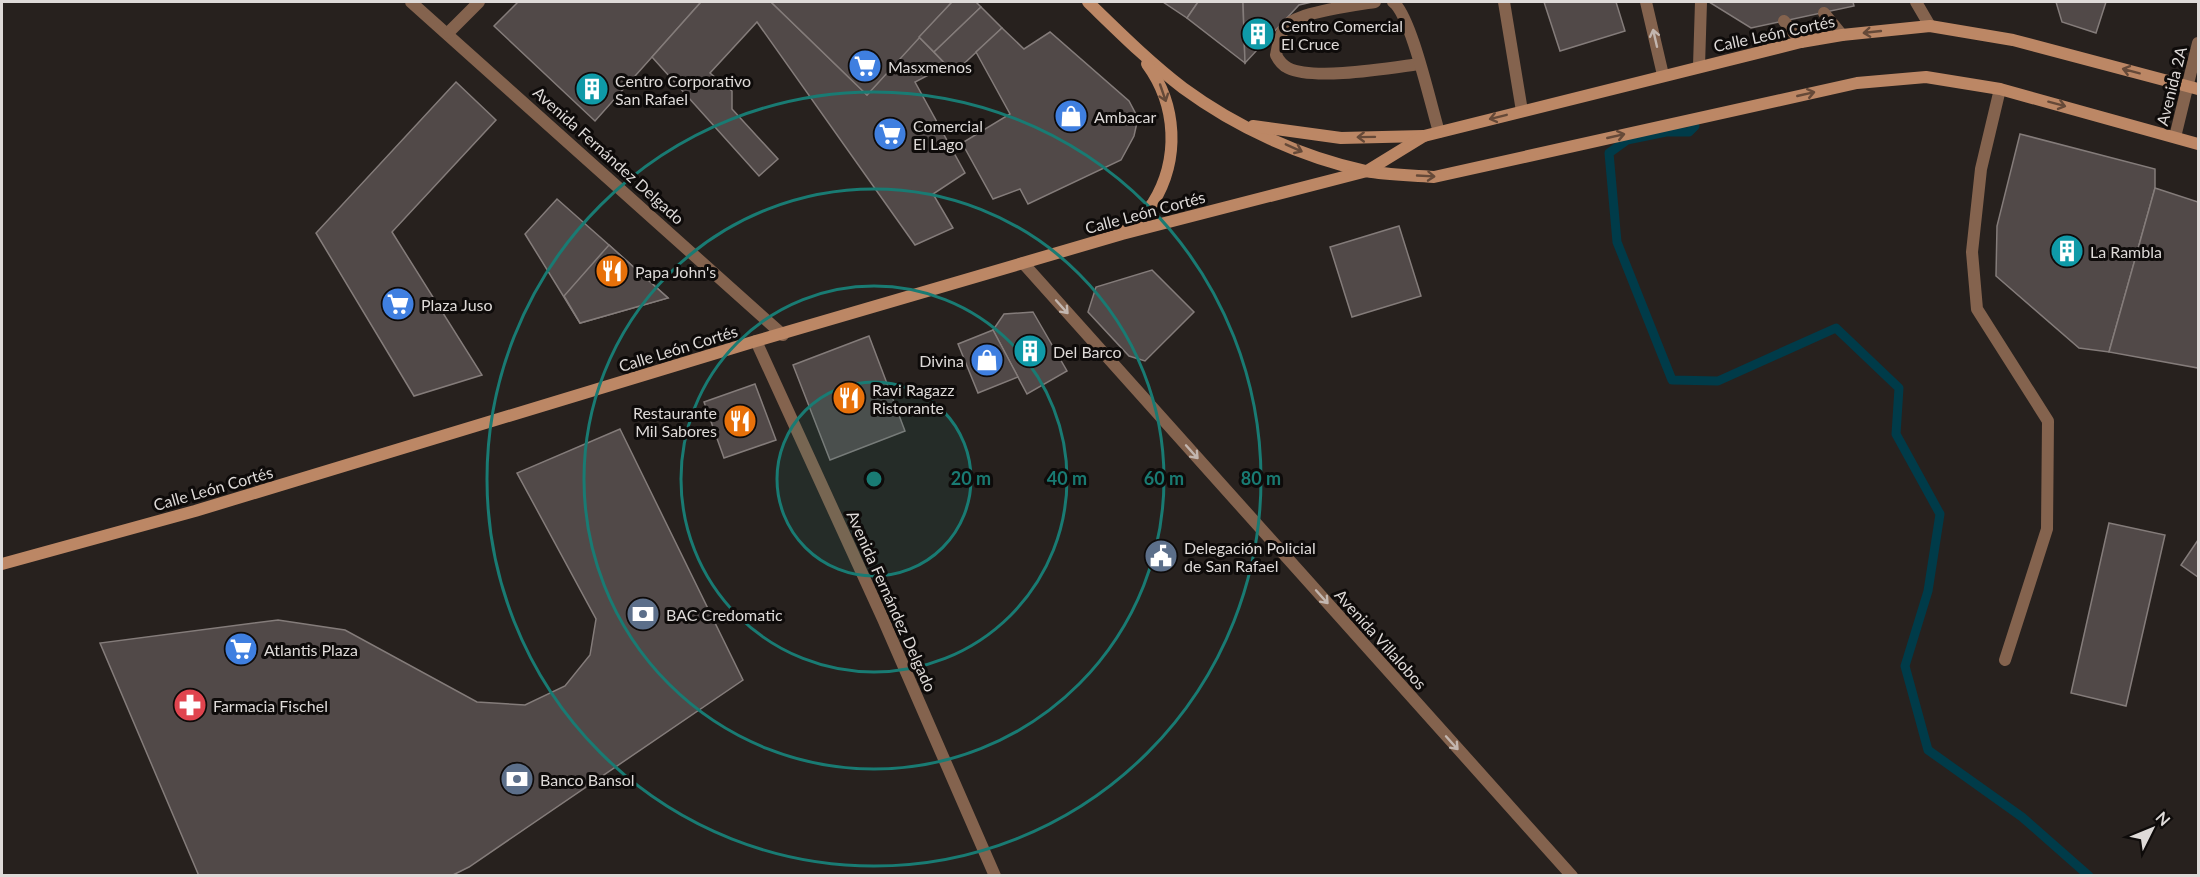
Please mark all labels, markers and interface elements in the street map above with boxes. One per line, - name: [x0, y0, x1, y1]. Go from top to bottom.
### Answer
- street label: Calle León Cortés: [1712, 11, 1836, 55]
- building icon: Centro Comercial El Cruce: [1240, 16, 1276, 52]
- place label: Centro Comercial El Cruce: [1281, 16, 1403, 53]
- one-way arrow: [1863, 27, 1883, 38]
- one-way arrow: [1648, 29, 1660, 48]
- street label: Avenida 2A: [2152, 44, 2190, 127]
- supermarket icon: Masxmenos: [847, 48, 883, 84]
- place label: Masxmenos: [888, 57, 972, 76]
- one-way arrow: [2122, 65, 2141, 77]
- building icon: Centro Corporativo San Rafael: [574, 71, 610, 107]
- place label: Centro Corporativo San Rafael: [615, 71, 751, 108]
- street label: Avenida Fernández Delgado: [530, 82, 688, 228]
- one-way arrow: [1158, 83, 1169, 102]
- one-way arrow: [1796, 88, 1816, 99]
- shop icon: Ambacar: [1053, 98, 1089, 134]
- one-way arrow: [2047, 99, 2066, 111]
- place label: Ambacar: [1094, 107, 1156, 126]
- one-way arrow: [1489, 112, 1508, 124]
- supermarket icon: Comercial El Lago: [872, 116, 908, 152]
- place label: Comercial El Lago: [913, 116, 983, 153]
- one-way arrow: [1606, 130, 1625, 141]
- one-way arrow: [1356, 132, 1376, 143]
- one-way arrow: [1284, 143, 1302, 154]
- one-way arrow: [1415, 170, 1435, 181]
- street label: Calle León Cortés: [1083, 187, 1207, 237]
- building icon: La Rambla: [2049, 233, 2085, 269]
- place label: La Rambla: [2090, 242, 2162, 261]
- restaurant icon: Papa John's: [594, 253, 630, 289]
- place label: Papa John's: [635, 262, 716, 281]
- supermarket icon: Plaza Juso: [380, 286, 416, 322]
- place label: Plaza Juso: [421, 295, 493, 314]
- one-way arrow: [1055, 299, 1069, 314]
- street label: Calle León Cortés: [616, 321, 740, 375]
- building icon: Del Barco: [1012, 333, 1048, 369]
- shop icon: Divina: [969, 342, 1005, 378]
- place label: Del Barco: [1053, 342, 1122, 361]
- place label: Divina: [919, 351, 964, 370]
- restaurant icon: Ravi Ragazz Ristorante: [831, 380, 867, 416]
- place label: Ravi Ragazz Ristorante: [872, 380, 954, 417]
- place label: Restaurante Mil Sabores: [633, 403, 717, 440]
- restaurant icon: Restaurante Mil Sabores: [722, 403, 758, 439]
- one-way arrow: [1185, 444, 1199, 459]
- street label: Calle León Cortés: [151, 462, 275, 514]
- text: 20 m: [951, 467, 991, 489]
- text: 40 m: [1047, 467, 1087, 489]
- text: 60 m: [1144, 467, 1184, 489]
- text: 80 m: [1241, 467, 1281, 489]
- centre of rings: [864, 469, 884, 489]
- street label: Avenida Fernández Delgado: [843, 508, 941, 694]
- public building icon: Delegación Policial de San Rafael: [1143, 538, 1179, 574]
- place label: Delegación Policial de San Rafael: [1184, 538, 1316, 575]
- street label: Avenida Villalobos: [1331, 585, 1431, 693]
- one-way arrow: [1315, 590, 1329, 605]
- bank icon: BAC Credomatic: [625, 596, 661, 632]
- place label: BAC Credomatic: [666, 605, 783, 624]
- supermarket icon: Atlantis Plaza: [223, 631, 259, 667]
- place label: Atlantis Plaza: [264, 640, 358, 659]
- pharmacy icon: Farmacia Fischel: [172, 687, 208, 723]
- place label: Farmacia Fischel: [213, 696, 328, 715]
- one-way arrow: [1445, 735, 1459, 750]
- bank icon: Banco Bansol: [499, 761, 535, 797]
- place label: Banco Bansol: [540, 770, 635, 789]
- north arrow: [2122, 799, 2182, 859]
- text: N: [2152, 807, 2174, 829]

